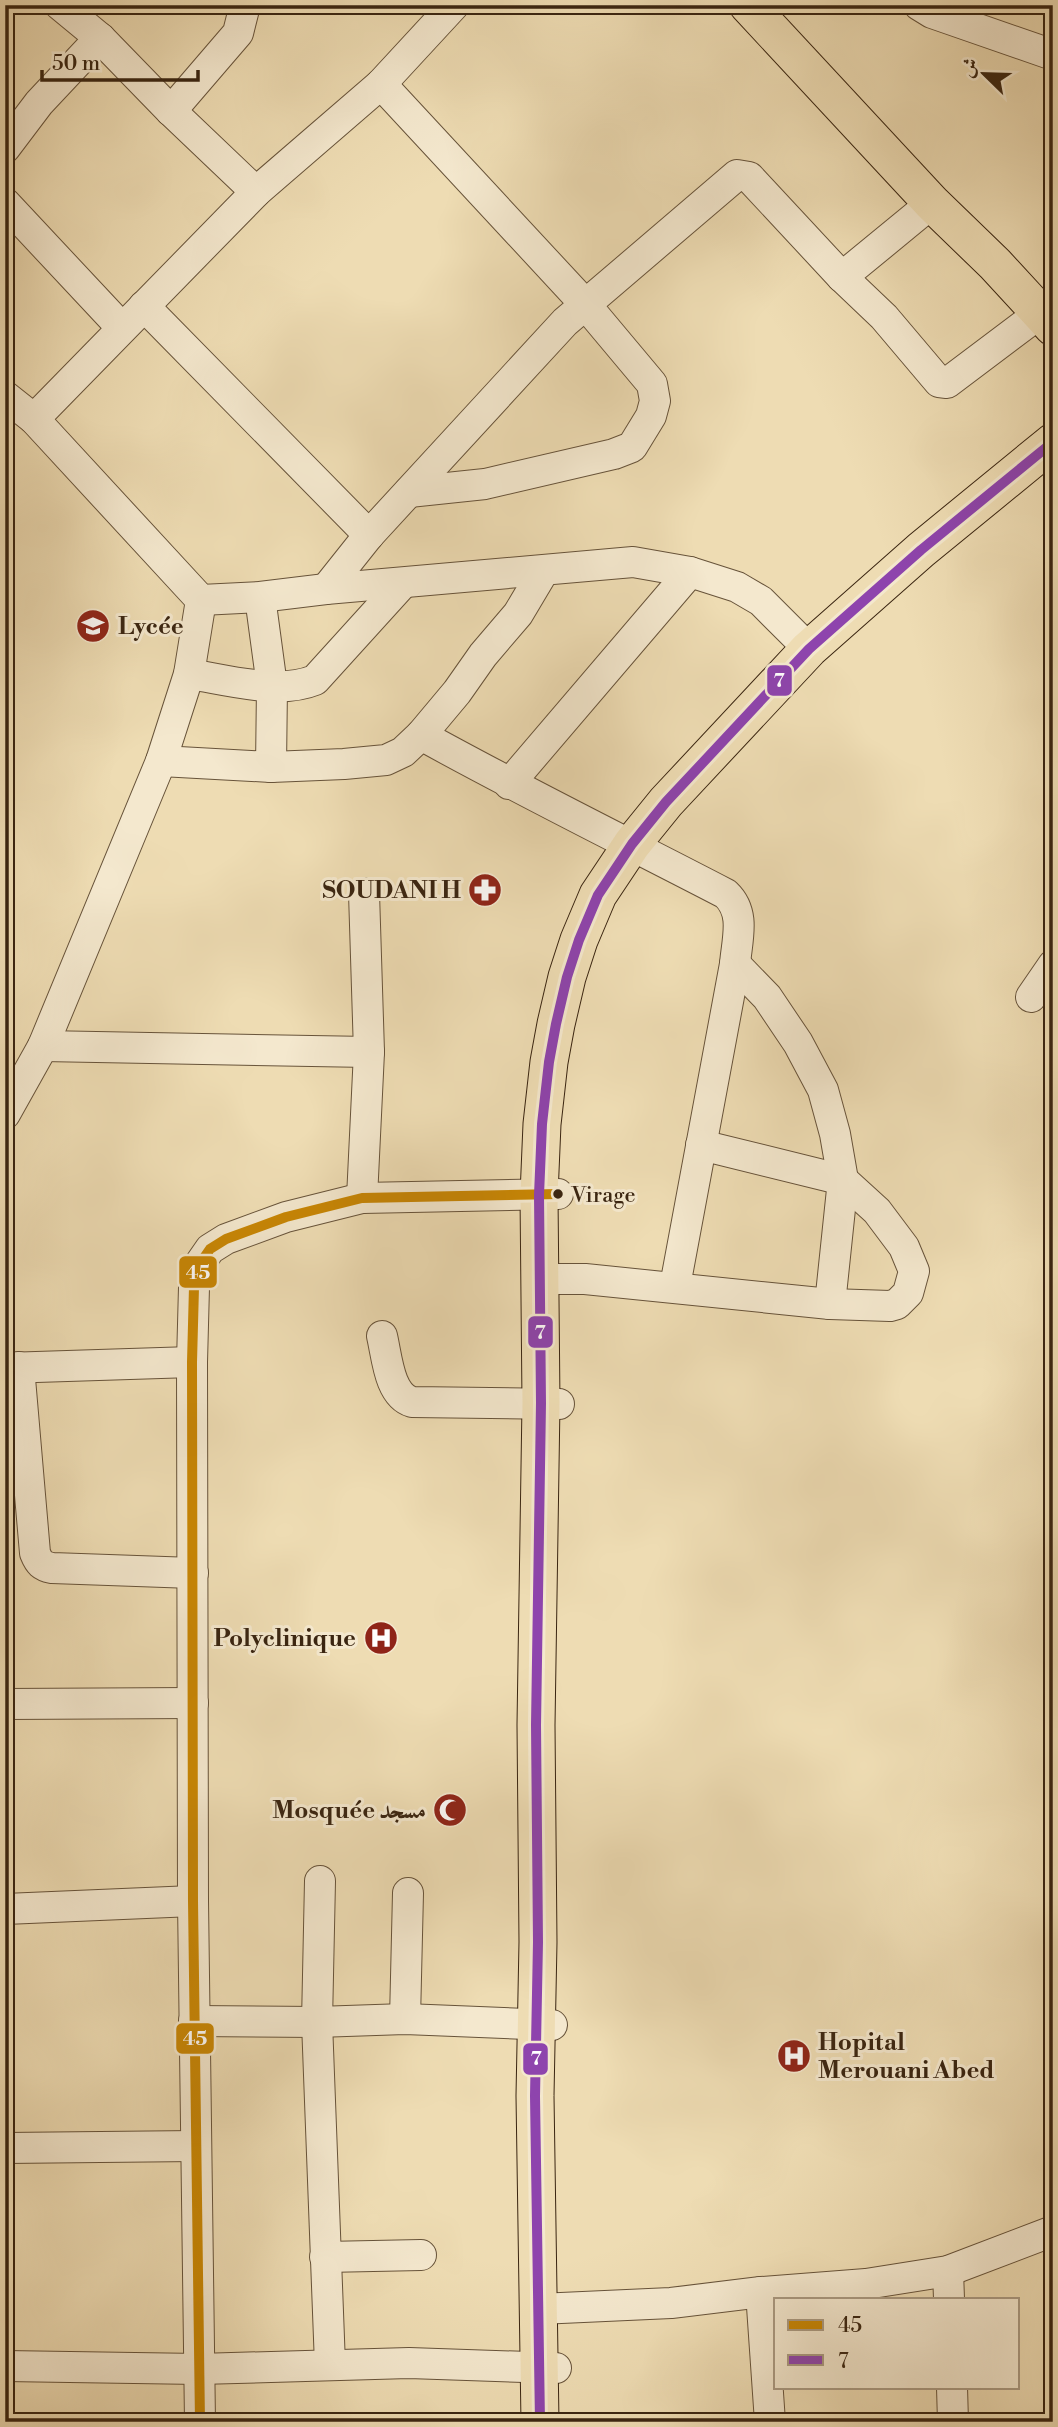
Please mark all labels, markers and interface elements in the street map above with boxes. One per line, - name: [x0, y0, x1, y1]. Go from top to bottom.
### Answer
- scale bar: [42, 38, 198, 82]
- north arrow: [950, 38, 1020, 108]
- text: 50 m: [52, 51, 100, 77]
- text: ش: [955, 54, 984, 81]
- school or university icon: Lycée: [74, 607, 112, 645]
- place label: Lycée: [118, 612, 184, 642]
- line badge: 7: [766, 664, 793, 697]
- text: 7: [773, 669, 785, 693]
- pharmacy icon: SOUDANI H: [466, 871, 504, 909]
- place label: SOUDANI H: [322, 876, 461, 906]
- place label: Virage: [570, 1182, 636, 1209]
- marker: Virage: [551, 1187, 565, 1201]
- line badge: 45: [178, 1255, 218, 1289]
- text: 45: [186, 1261, 210, 1285]
- line badge: 7: [527, 1315, 554, 1349]
- text: 7: [534, 1321, 546, 1345]
- hospital icon: Polyclinique: [362, 1619, 400, 1657]
- place label: Polyclinique: [214, 1624, 356, 1654]
- mosque icon: Mosquée مسجد: [431, 1791, 469, 1829]
- place label: Mosquée مسجد: [272, 1796, 426, 1826]
- line badge: 45: [175, 2022, 215, 2055]
- text: 45: [183, 2027, 207, 2051]
- place label: Hopital Merouani Abed: [818, 2028, 994, 2086]
- hospital icon: Hopital Merouani Abed: [775, 2037, 813, 2075]
- line badge: 7: [522, 2042, 549, 2076]
- text: 7: [530, 2047, 542, 2071]
- legend: [774, 2298, 1020, 2388]
- text: 45: [838, 2313, 862, 2339]
- text: 7: [838, 2349, 849, 2375]

